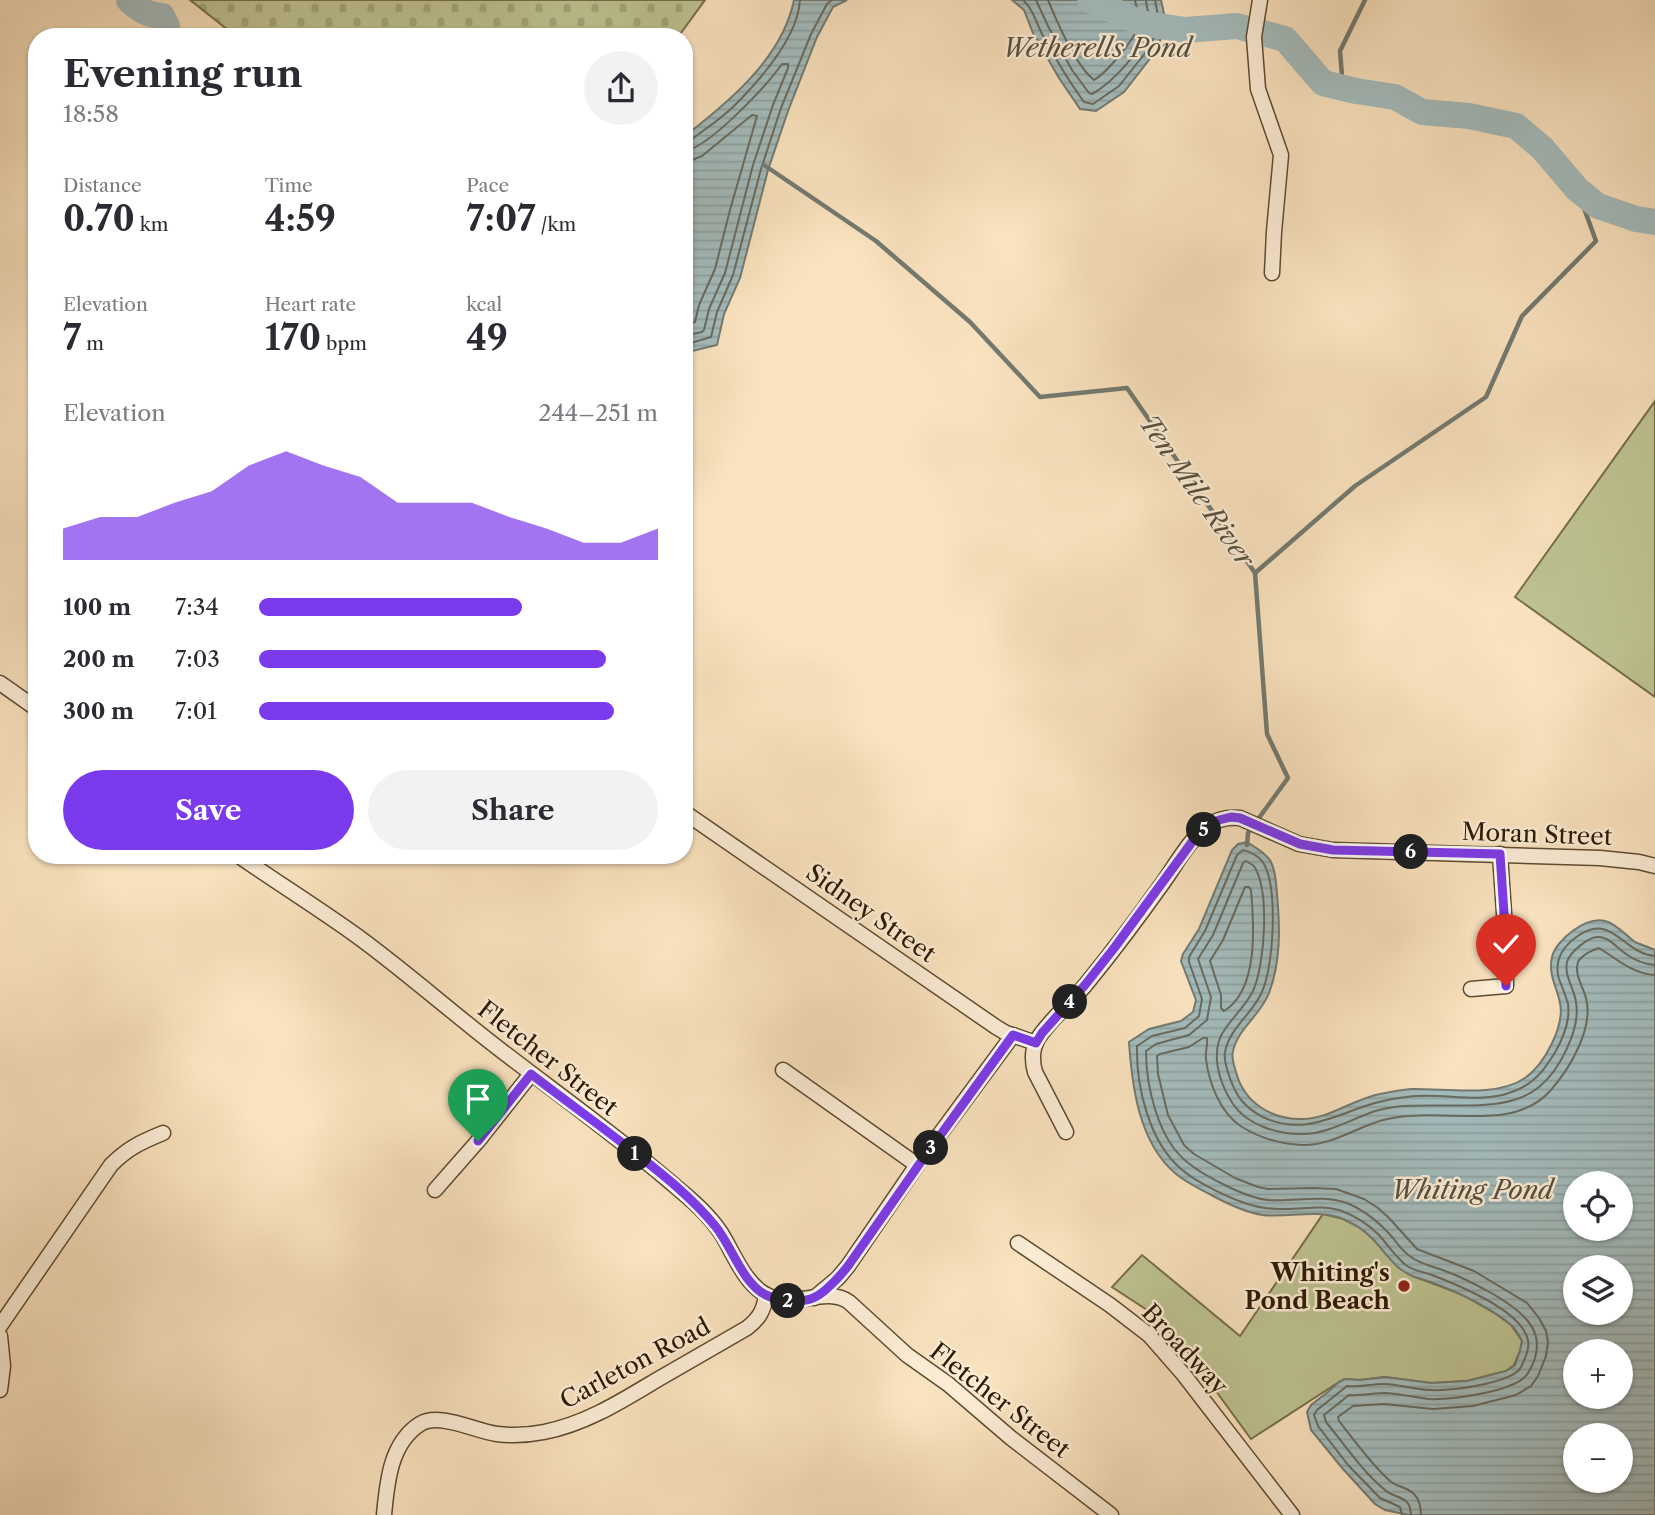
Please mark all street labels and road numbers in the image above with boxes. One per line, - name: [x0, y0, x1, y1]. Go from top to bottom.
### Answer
- street label: Moran Street: [1461, 817, 1613, 851]
- street label: Sidney Street: [801, 858, 942, 969]
- street label: Fletcher Street: [472, 994, 624, 1122]
- street label: Broadway: [1136, 1298, 1235, 1401]
- street label: Carleton Road: [555, 1311, 715, 1415]
- street label: Fletcher Street: [924, 1336, 1076, 1464]

